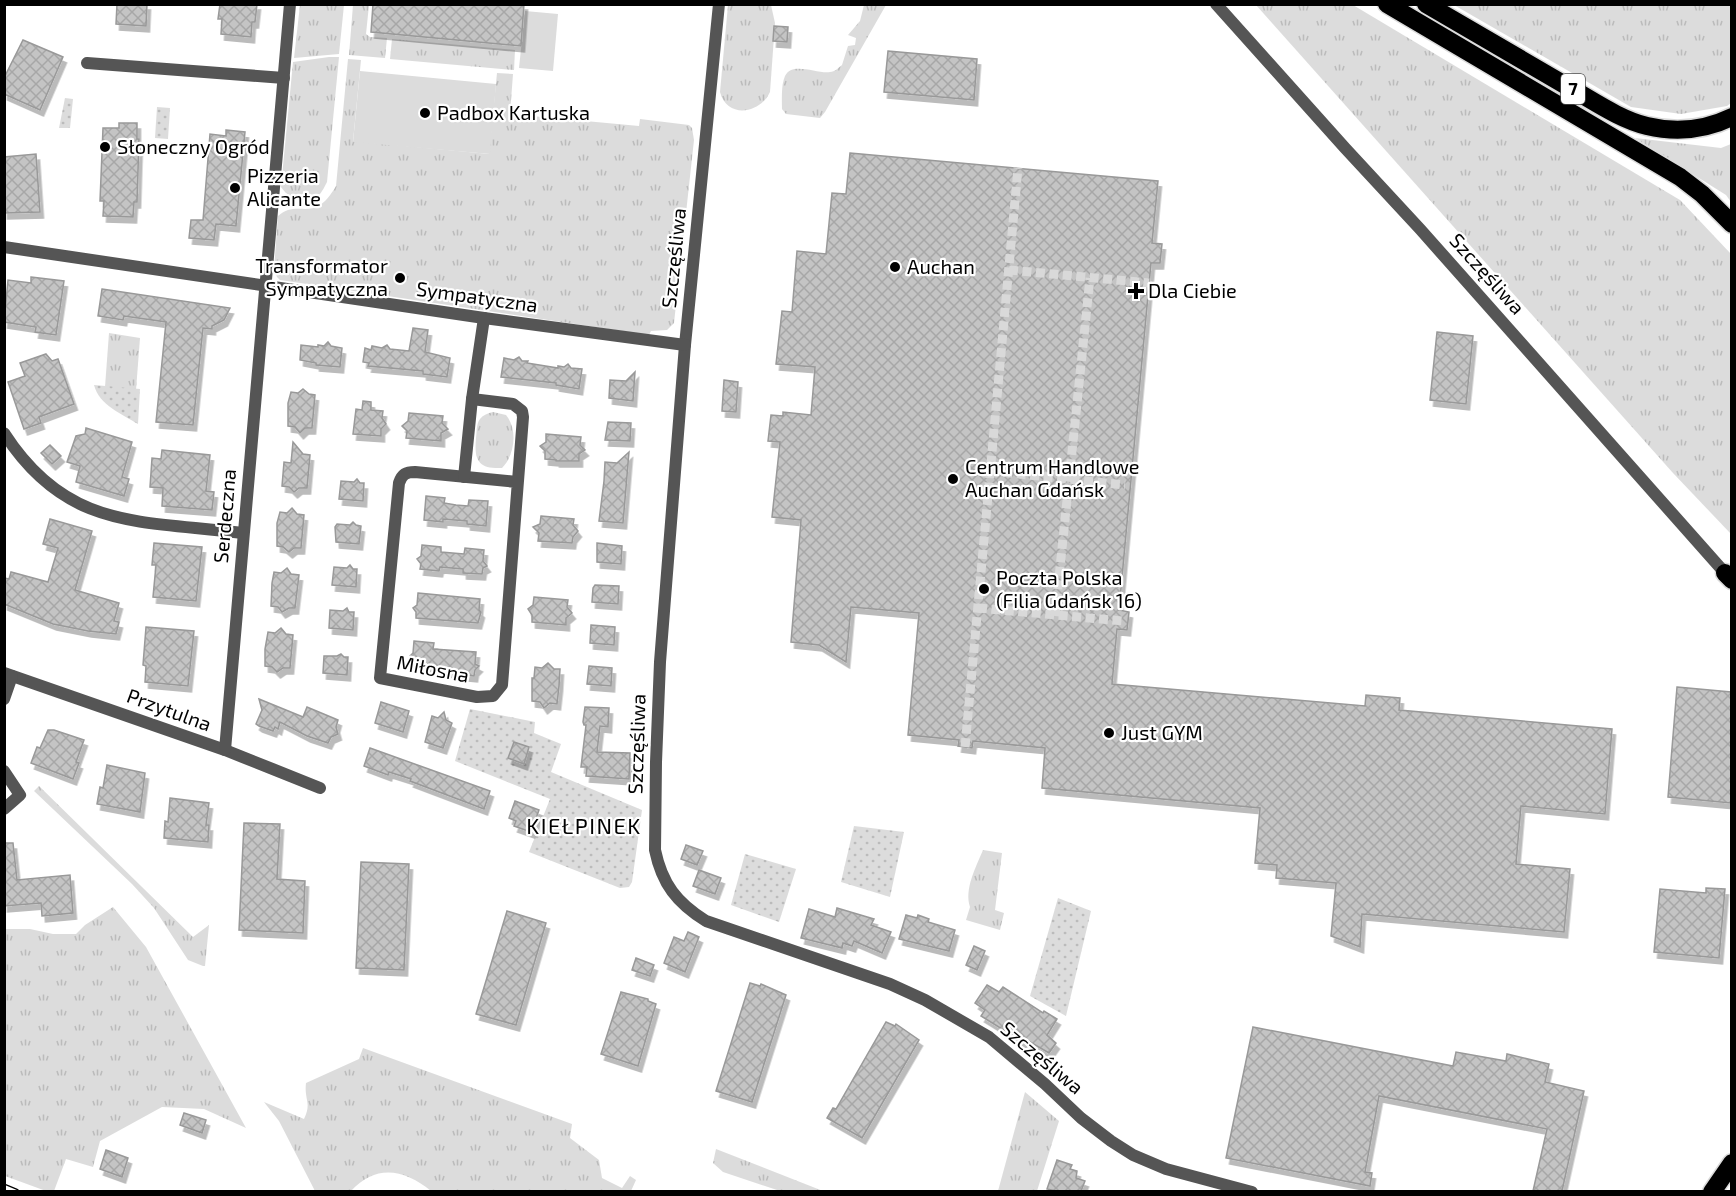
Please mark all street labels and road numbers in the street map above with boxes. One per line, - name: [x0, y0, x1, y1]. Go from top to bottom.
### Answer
- road number: 7: [1561, 74, 1585, 104]
- street label: Szczęśliwa: [656, 207, 690, 309]
- street label: Szczęśliwa: [1445, 228, 1530, 319]
- street label: Sympatyczna: [415, 276, 539, 316]
- street label: Serdeczna: [208, 468, 240, 564]
- street label: Miłosna: [395, 649, 471, 687]
- street label: Przytulna: [124, 683, 215, 735]
- street label: Szczęśliwa: [622, 693, 650, 795]
- street label: Szczęśliwa: [996, 1016, 1089, 1099]

